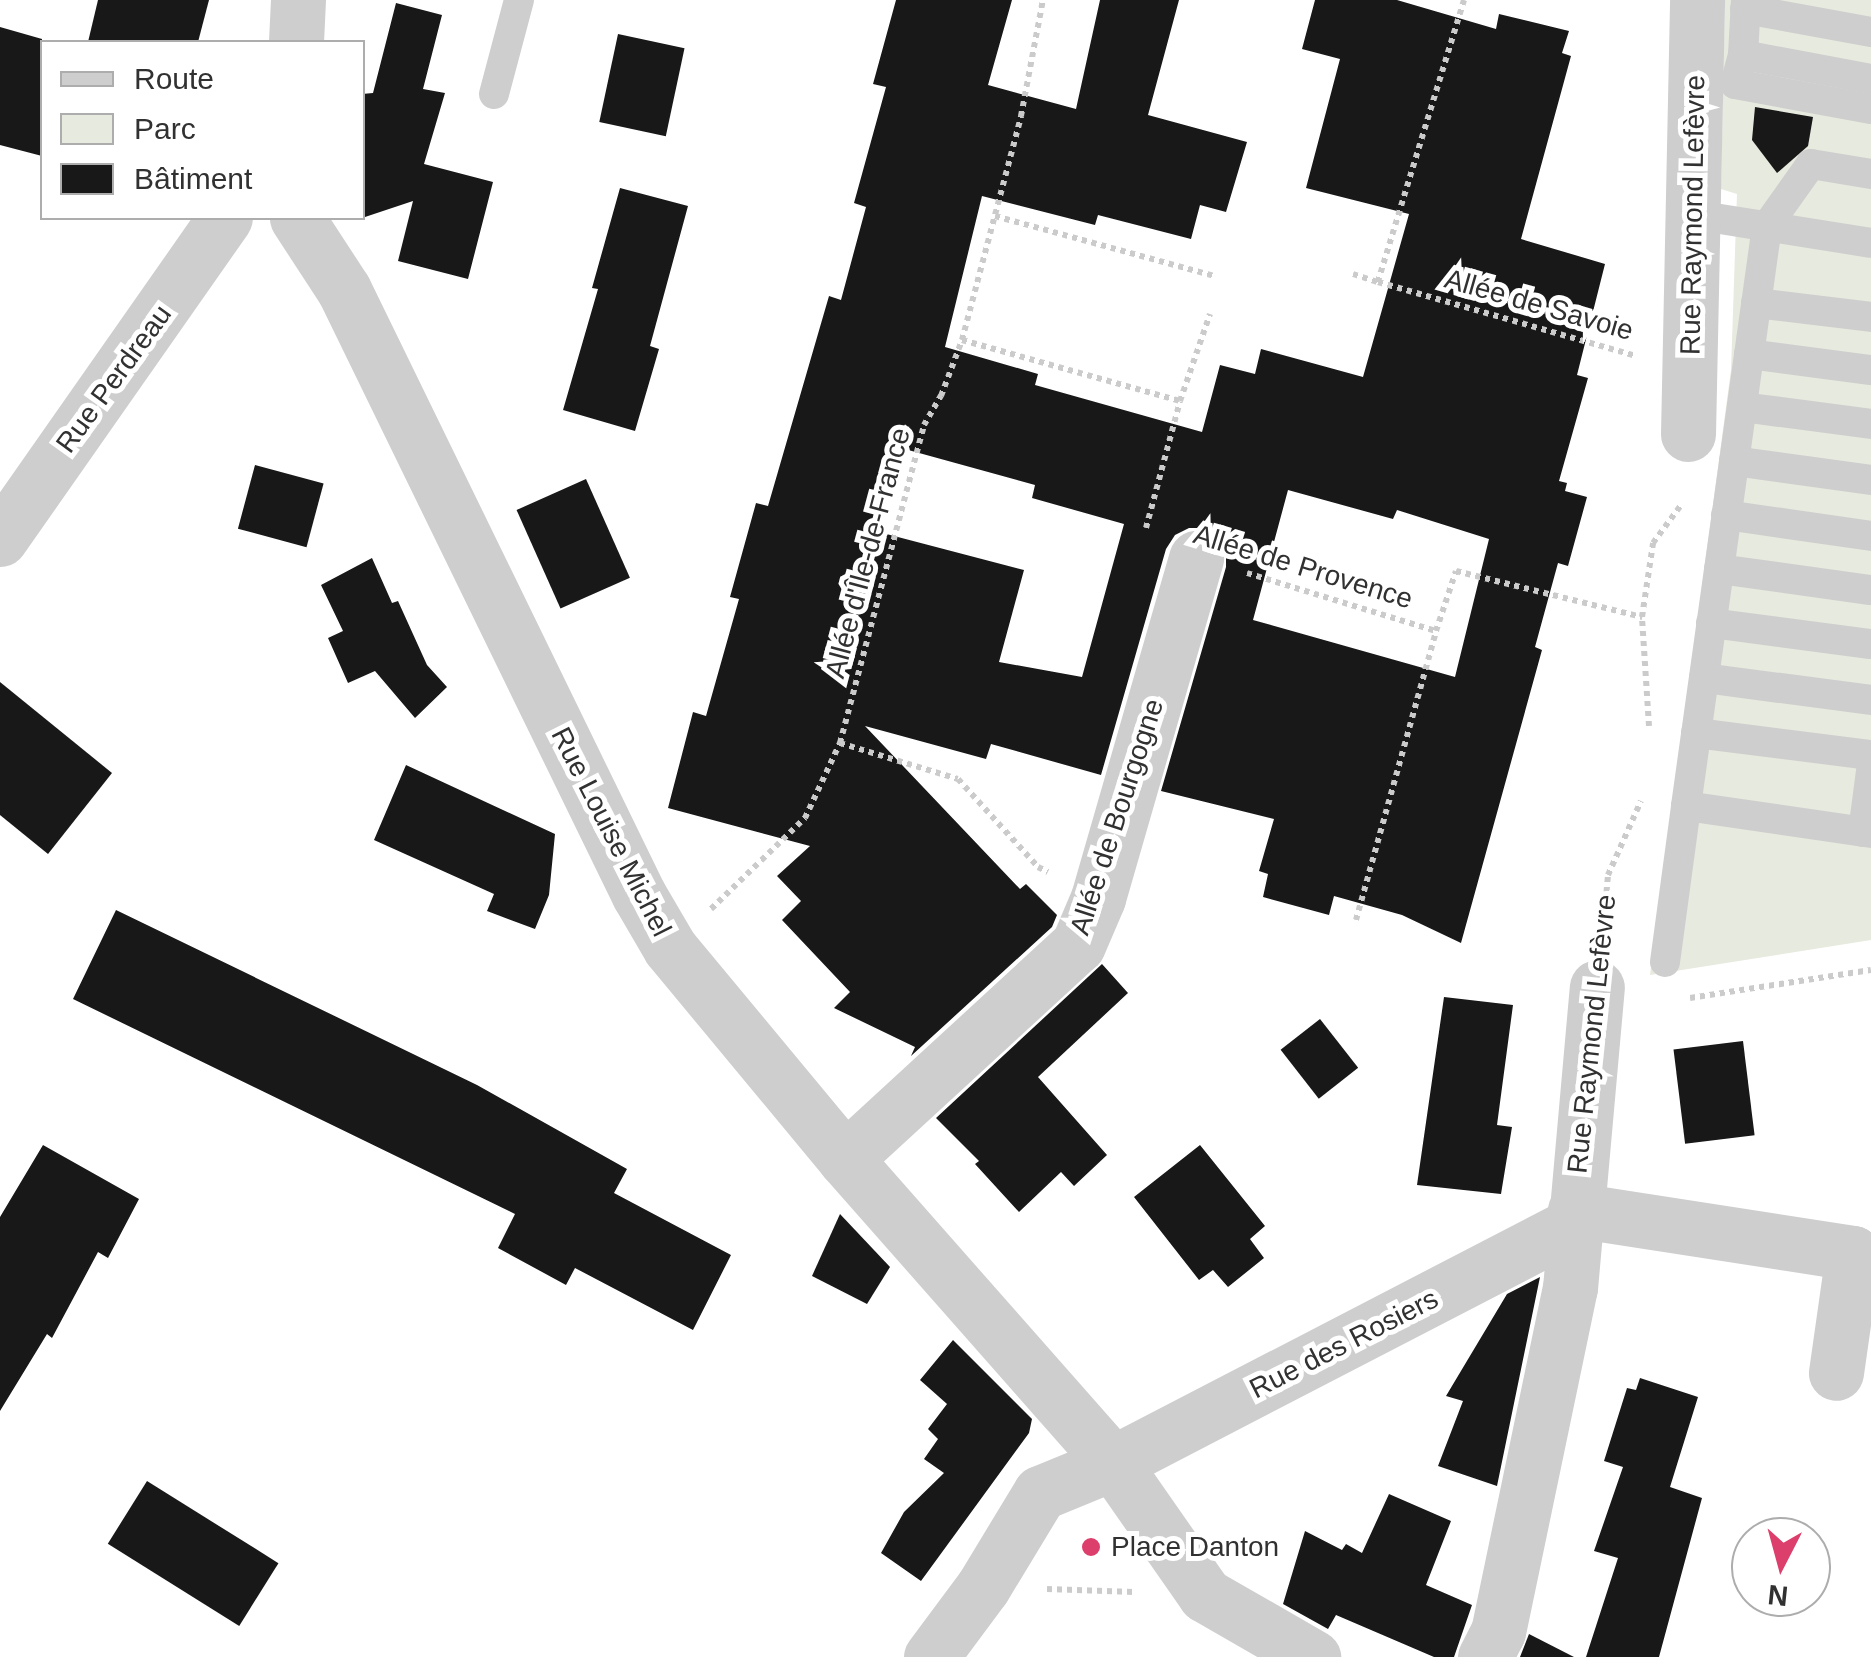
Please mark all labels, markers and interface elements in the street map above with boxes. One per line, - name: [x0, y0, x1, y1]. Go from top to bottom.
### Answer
- legend: [40, 40, 365, 220]
- text: Route: [134, 62, 214, 95]
- street label: Rue Raymond Lefèvre: [1674, 75, 1712, 355]
- text: Parc: [134, 112, 196, 145]
- text: Bâtiment: [134, 162, 252, 195]
- street label: Allée de Savoie: [1441, 262, 1637, 348]
- street label: Rue Perdreau: [49, 299, 179, 459]
- street label: Allée d'Île-de-France: [818, 424, 918, 682]
- street label: Allée de Provence: [1189, 518, 1417, 616]
- street label: Allée de Bourgogne: [1063, 695, 1171, 939]
- street label: Rue Louise Michel: [544, 722, 678, 942]
- street label: Rue Raymond Lefèvre: [1561, 893, 1623, 1175]
- street label: Rue des Rosiers: [1244, 1282, 1444, 1406]
- north arrow: [1731, 1517, 1831, 1617]
- place label: Place Danton: [1111, 1530, 1279, 1564]
- marker: Place Danton: [1080, 1536, 1102, 1558]
- text: N: [1766, 1579, 1790, 1612]

